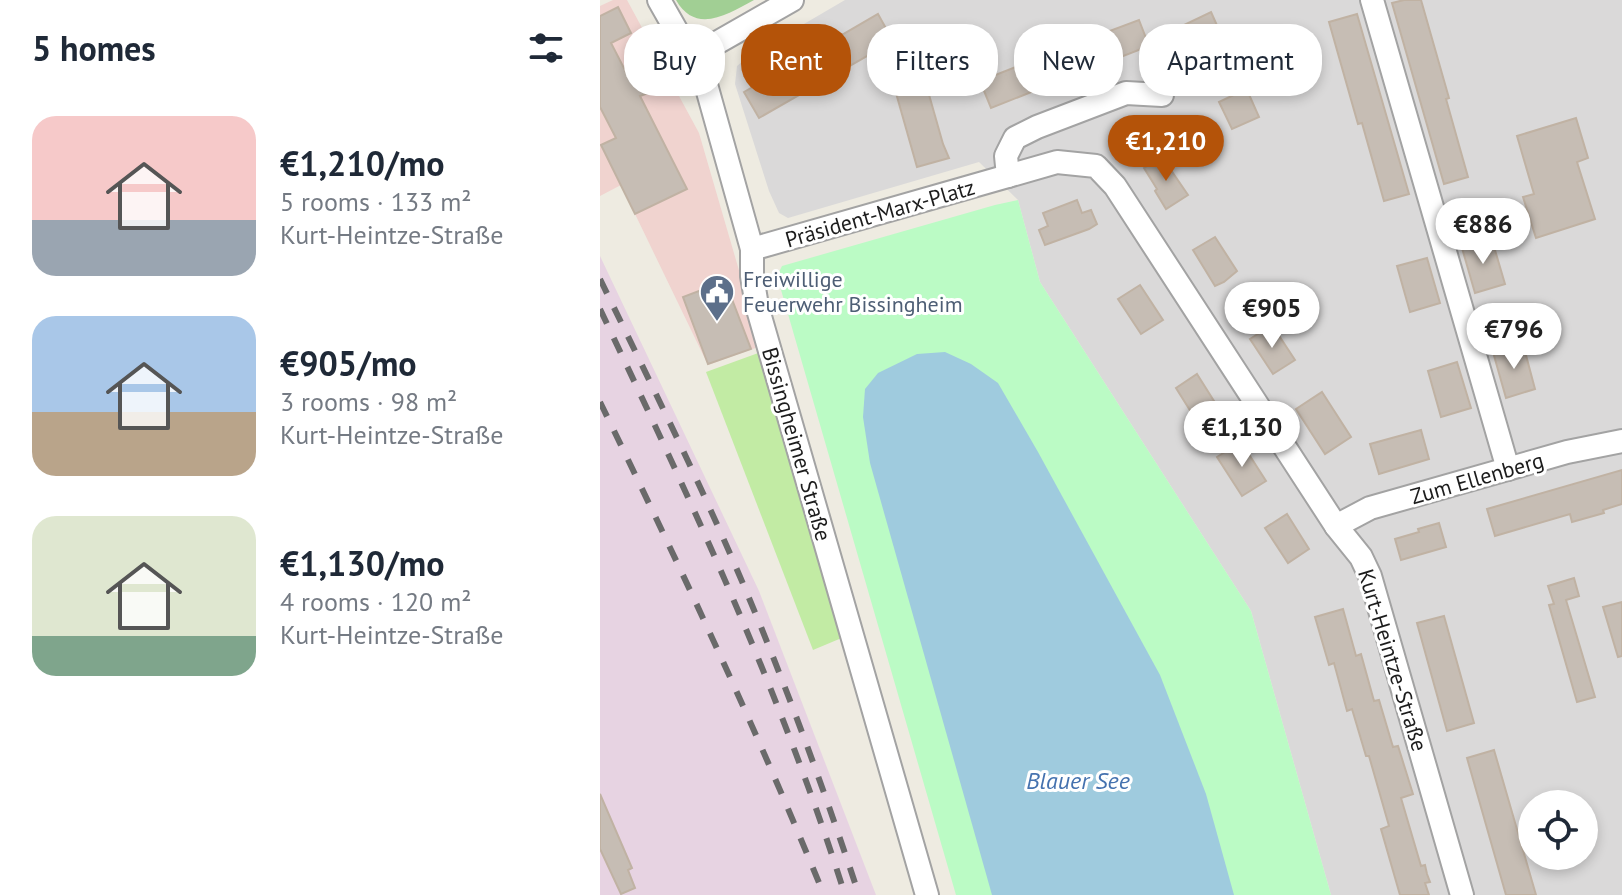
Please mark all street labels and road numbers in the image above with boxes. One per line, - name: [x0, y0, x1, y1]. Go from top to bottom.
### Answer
- street label: Präsident-Marx-Platz: [782, 173, 978, 253]
- street label: Bissingheimer Straße: [756, 344, 838, 544]
- street label: Zum Ellenberg: [1407, 446, 1547, 510]
- street label: Kurt-Heintze-Straße: [1352, 565, 1434, 755]

